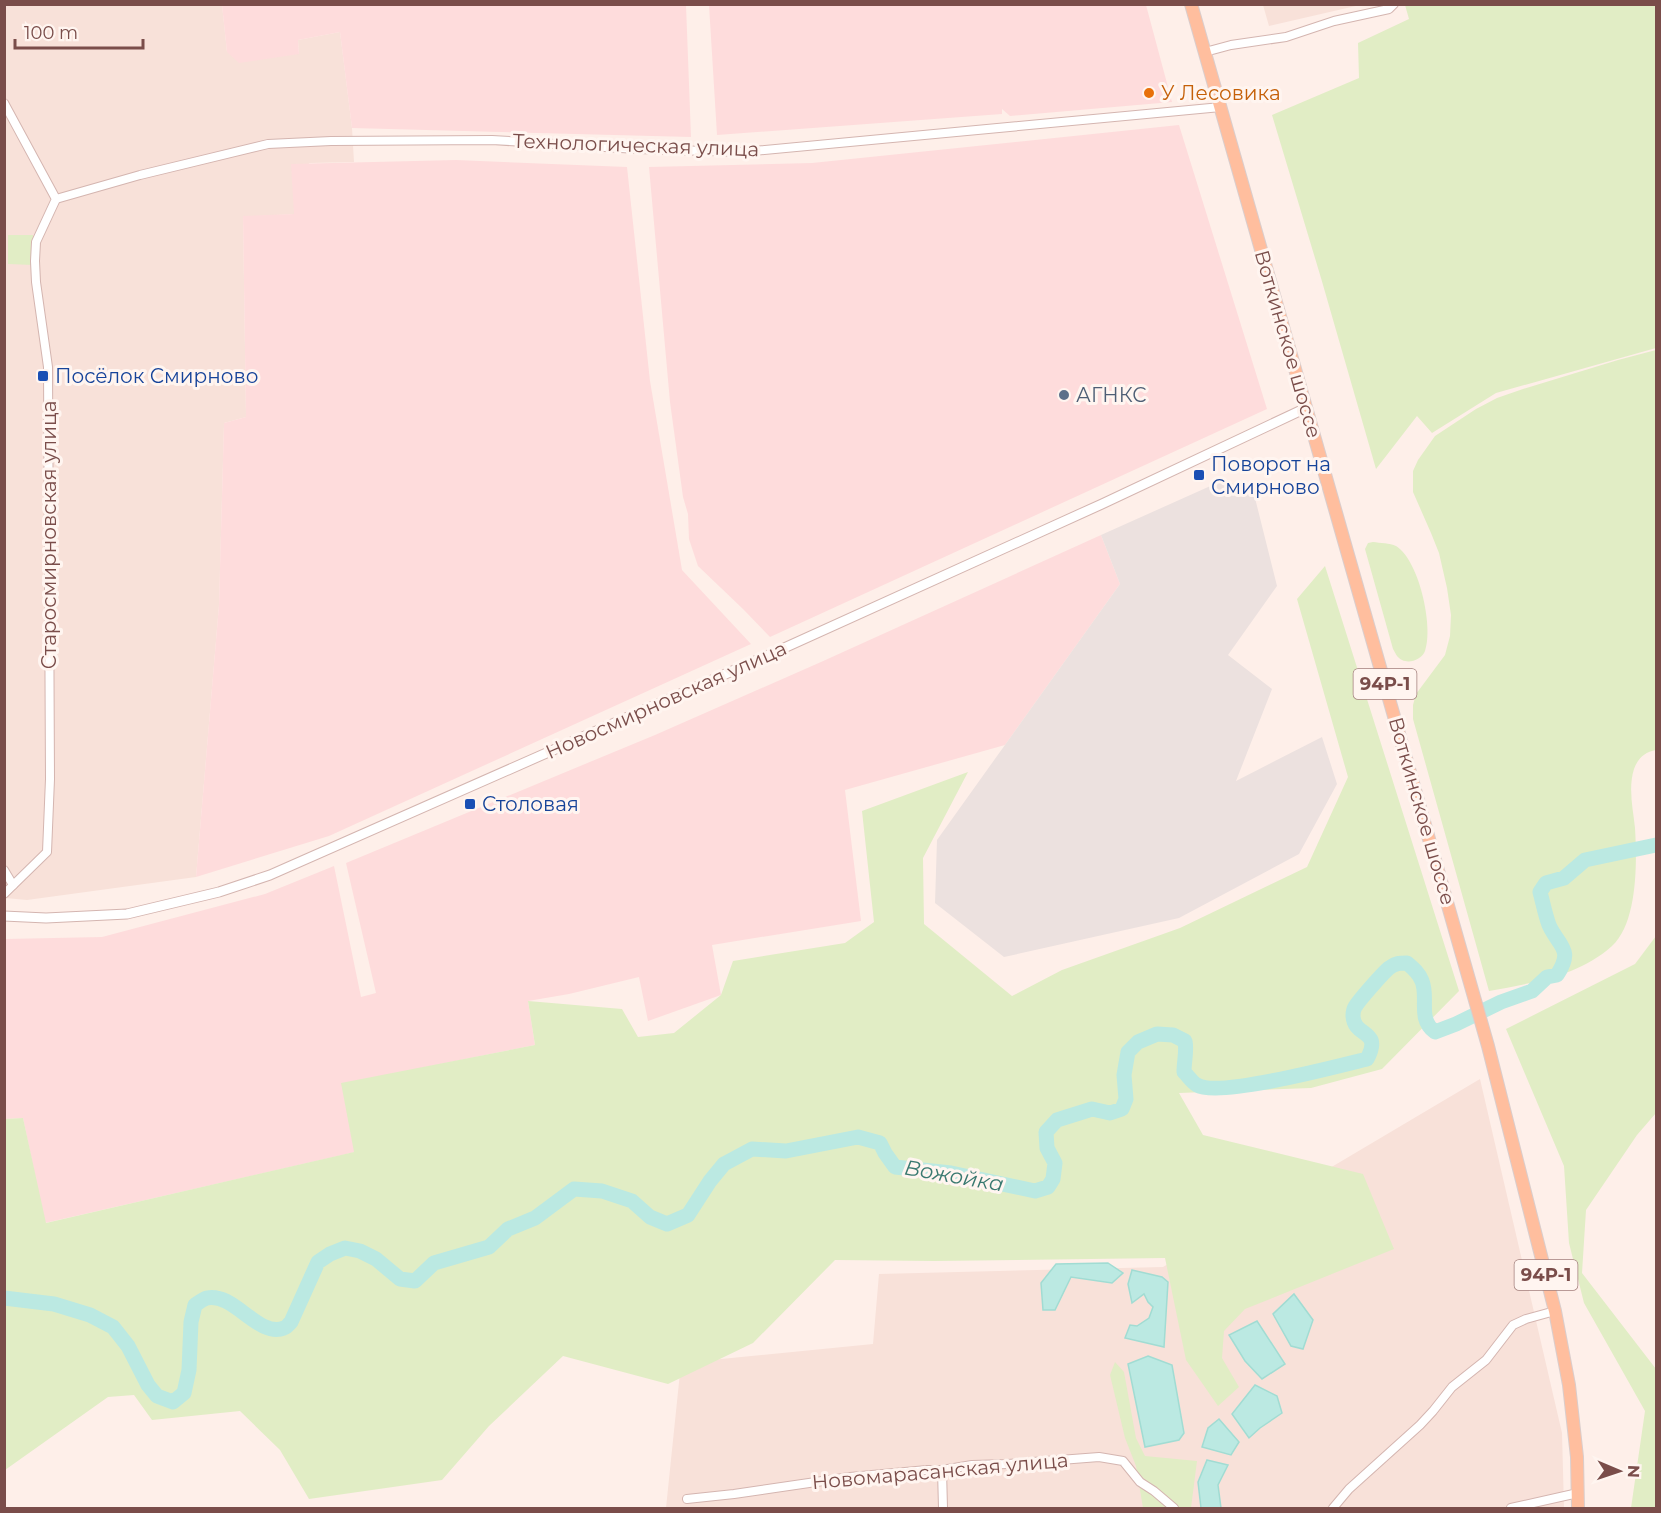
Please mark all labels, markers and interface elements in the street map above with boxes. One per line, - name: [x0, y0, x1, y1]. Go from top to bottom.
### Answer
- scale bar: [15, 12, 142, 50]
- text: 100 m: [24, 22, 78, 44]
- place label: У Лесовика: [1161, 81, 1281, 105]
- marker: У Лесовика: [1142, 86, 1156, 100]
- street label: Технологическая улица: [512, 129, 760, 161]
- street label: Воткинское шоссе: [1250, 247, 1326, 441]
- place label: Посёлок Смирново: [55, 364, 258, 388]
- marker: Посёлок Смирново: [36, 369, 50, 383]
- place label: АГНКС: [1076, 383, 1147, 407]
- marker: АГНКС: [1057, 388, 1071, 402]
- street label: Старосмирновская улица: [37, 401, 61, 669]
- place label: Поворот на Смирново: [1211, 452, 1331, 499]
- marker: Поворот на Смирново: [1192, 468, 1206, 482]
- street label: Новосмирновская улица: [542, 636, 790, 764]
- road number: 94Р-1: [1354, 669, 1416, 699]
- street label: Воткинское шоссе: [1384, 714, 1460, 908]
- place label: Столовая: [482, 792, 579, 816]
- marker: Столовая: [463, 797, 477, 811]
- water label: Вожойка: [903, 1154, 1006, 1197]
- road number: 94Р-1: [1514, 1260, 1578, 1290]
- north arrow: [1589, 1441, 1649, 1501]
- street label: Новомарасанская улица: [811, 1448, 1069, 1494]
- text: N: [1624, 1465, 1643, 1478]

